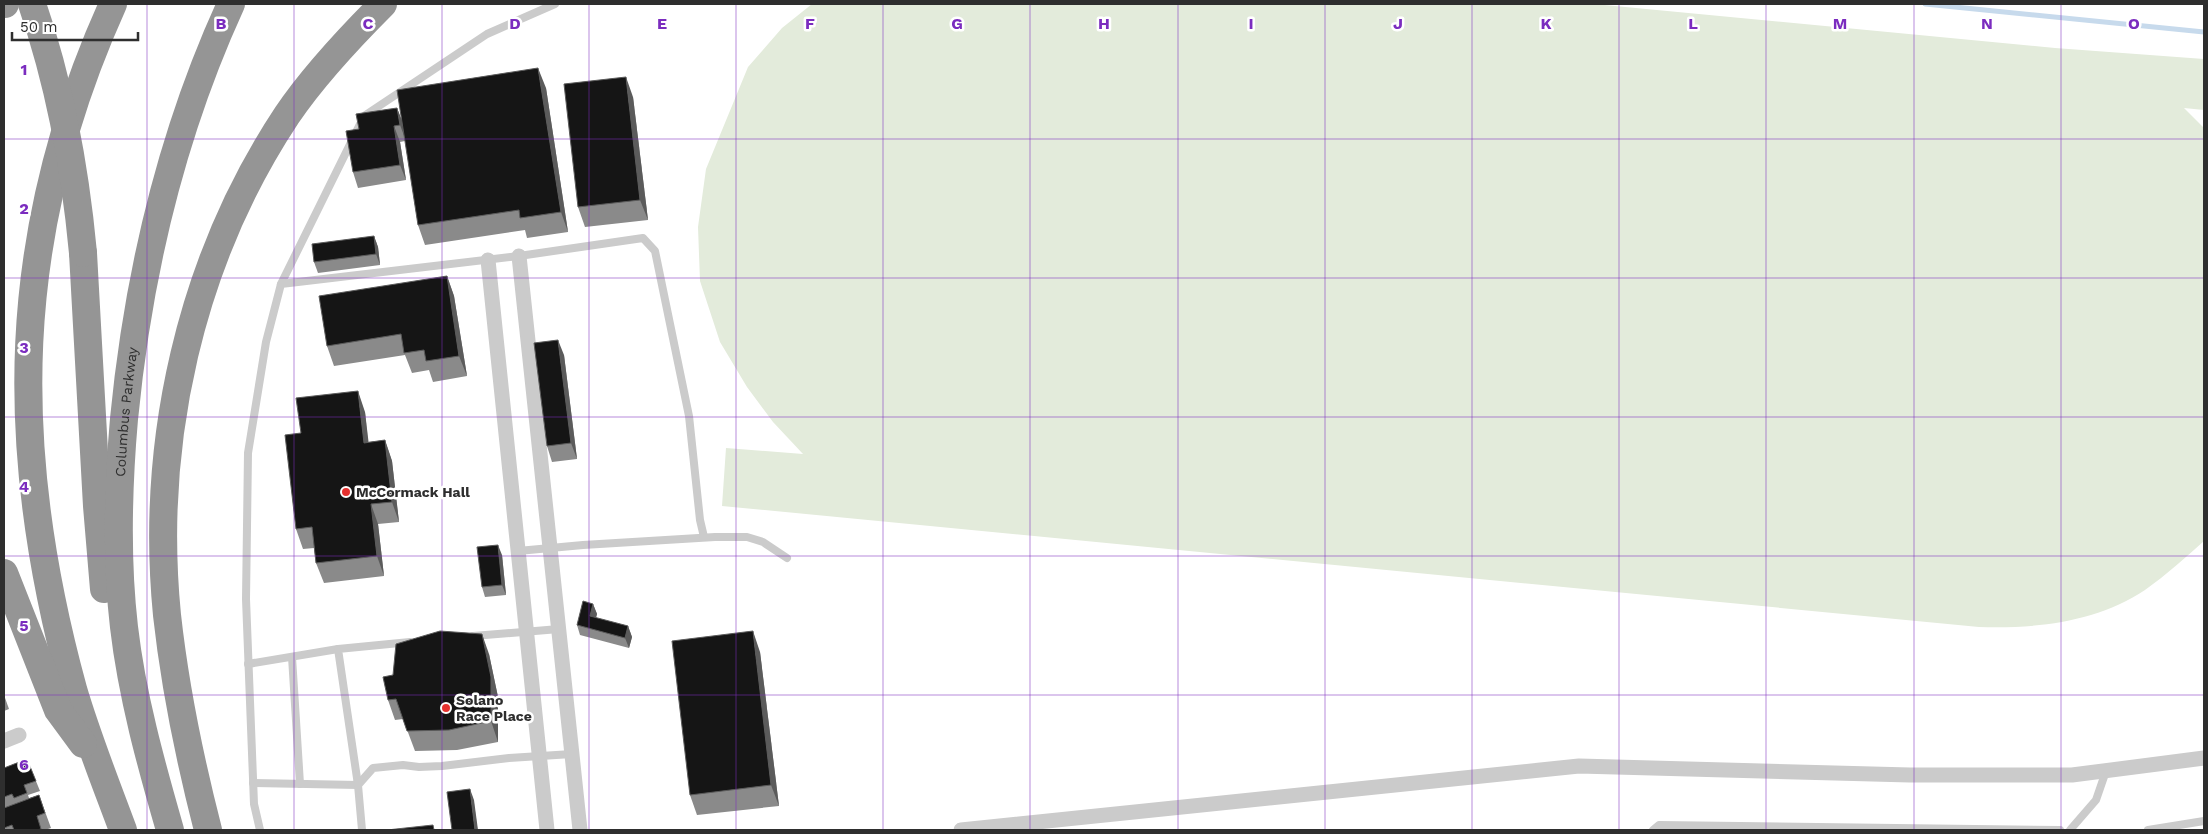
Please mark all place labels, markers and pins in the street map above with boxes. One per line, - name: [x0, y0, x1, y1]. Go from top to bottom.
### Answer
- place label: McCormack Hall: [356, 484, 470, 500]
- marker: McCormack Hall: [340, 486, 352, 498]
- place label: Solano Race Place: [456, 692, 532, 724]
- marker: Solano Race Place: [440, 702, 452, 714]

